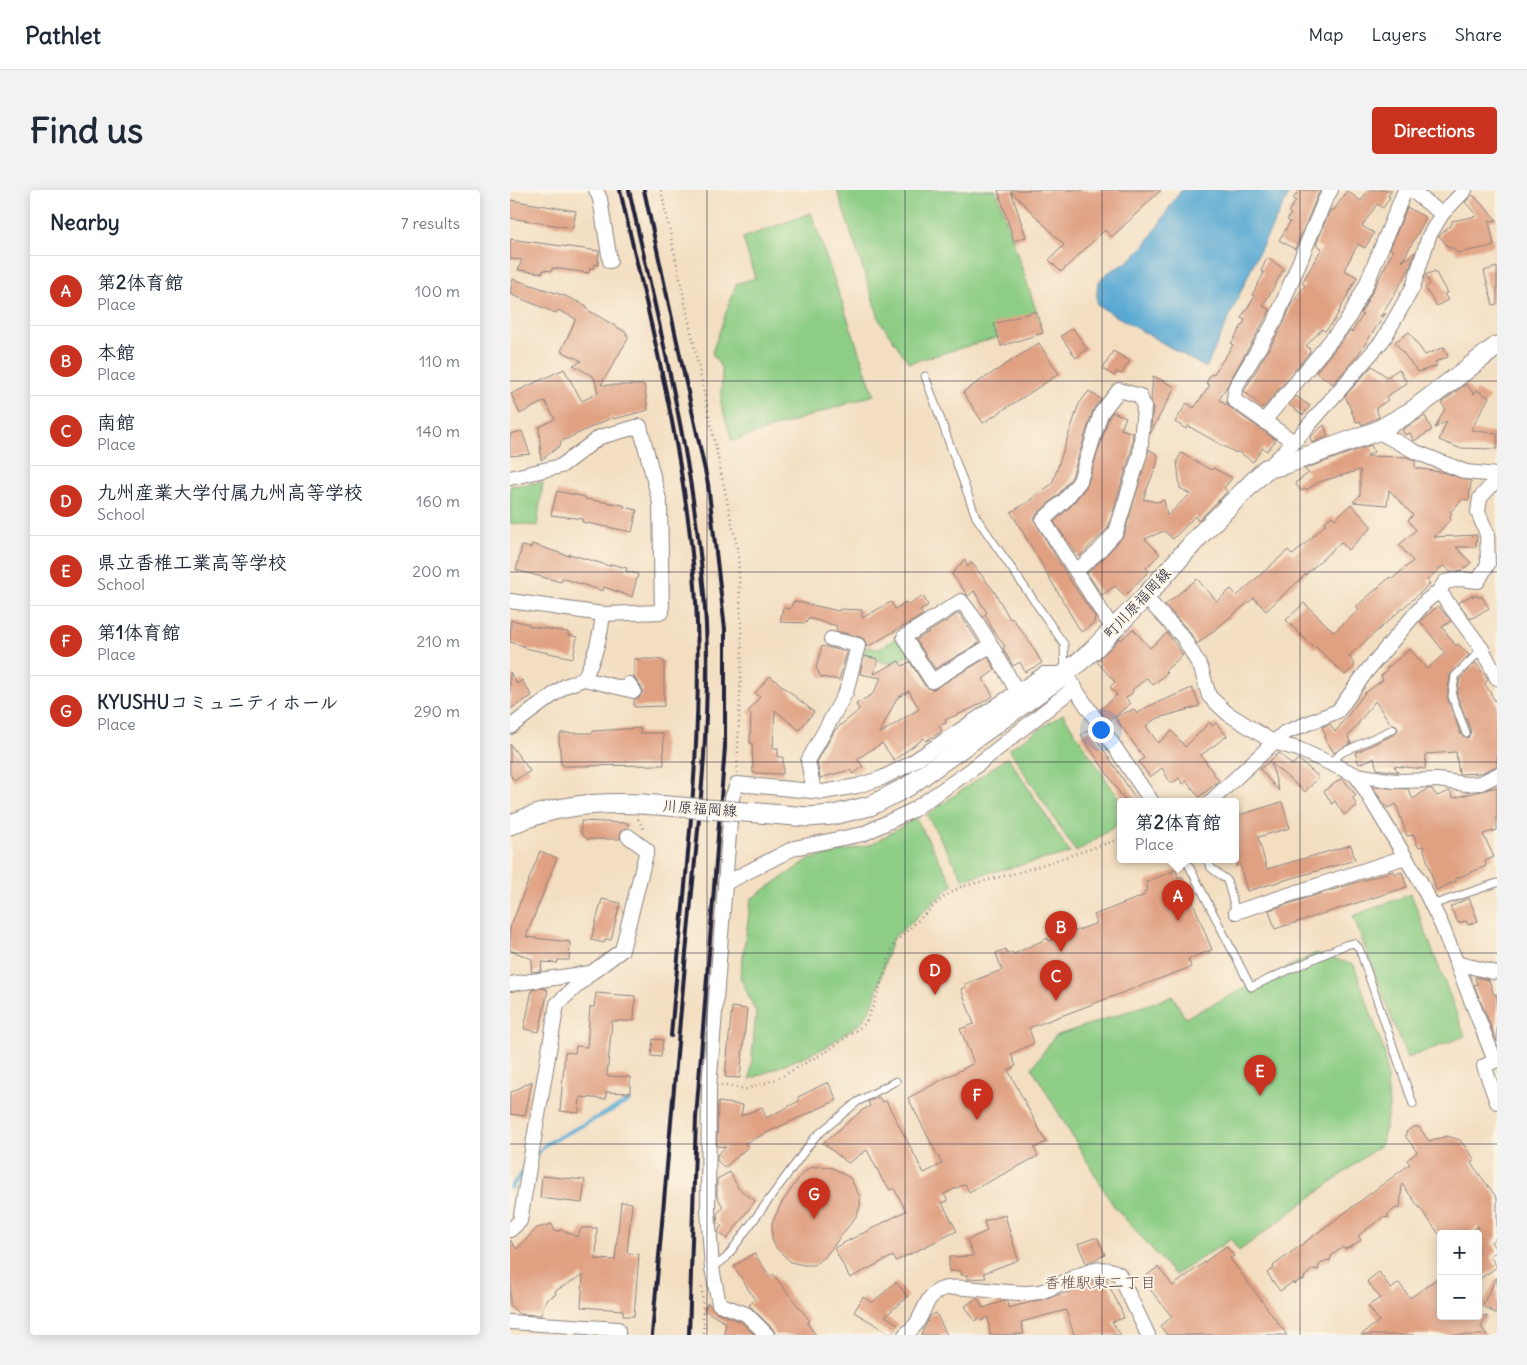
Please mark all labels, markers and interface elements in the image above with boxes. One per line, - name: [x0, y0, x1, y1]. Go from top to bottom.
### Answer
- text: Pathlet: [25, 20, 101, 50]
- text: Map: [1308, 23, 1343, 46]
- text: Layers: [1371, 23, 1427, 46]
- text: Share: [1455, 23, 1502, 46]
- button: Directions: [1372, 107, 1497, 154]
- text: Find us: [30, 108, 143, 152]
- text: Nearby: [50, 209, 120, 236]
- text: 7 results: [401, 213, 460, 233]
- text: 第2体育館: [97, 270, 183, 294]
- text: A: [61, 281, 71, 301]
- text: 100 m: [415, 281, 460, 301]
- text: Place: [97, 294, 136, 314]
- text: 本館: [97, 340, 135, 364]
- text: B: [61, 351, 71, 371]
- text: 110 m: [419, 351, 460, 371]
- text: Place: [97, 364, 136, 384]
- text: 南館: [97, 410, 135, 434]
- text: C: [61, 421, 71, 441]
- text: 140 m: [416, 421, 460, 441]
- text: Place: [97, 434, 136, 454]
- text: 九州産業大学付属九州高等学校: [97, 480, 363, 504]
- text: D: [60, 491, 72, 511]
- text: 160 m: [416, 491, 460, 511]
- text: School: [97, 504, 145, 524]
- text: 県立香椎工業高等学校: [97, 550, 287, 574]
- text: E: [61, 561, 71, 581]
- text: 200 m: [412, 561, 460, 581]
- street label: 町川原福岡線: [1099, 564, 1175, 642]
- text: School: [97, 574, 145, 594]
- text: 第1体育館: [97, 620, 181, 644]
- text: F: [61, 631, 71, 651]
- text: 210 m: [417, 631, 460, 651]
- text: Place: [97, 644, 136, 664]
- text: KYUSHUコミュニティホール: [97, 690, 339, 714]
- text: G: [60, 701, 72, 721]
- text: 290 m: [414, 701, 460, 721]
- text: Place: [97, 714, 136, 734]
- your location: [1088, 717, 1114, 743]
- street label: 川原福岡線: [662, 796, 738, 820]
- popup: [1117, 798, 1239, 863]
- text: 第2体育館: [1135, 810, 1221, 834]
- text: Place: [1135, 834, 1174, 854]
- pin: A: [1162, 880, 1194, 921]
- pin: B: [1045, 911, 1077, 952]
- pin: D: [919, 954, 951, 995]
- pin: C: [1040, 960, 1072, 1001]
- pin: E: [1244, 1055, 1276, 1096]
- pin: F: [961, 1079, 993, 1120]
- pin: G: [798, 1178, 830, 1219]
- map controls: [1437, 1230, 1482, 1320]
- button: +: [1437, 1230, 1482, 1275]
- district label: 香椎駅東二丁目: [1044, 1272, 1156, 1292]
- button: −: [1437, 1275, 1482, 1320]

